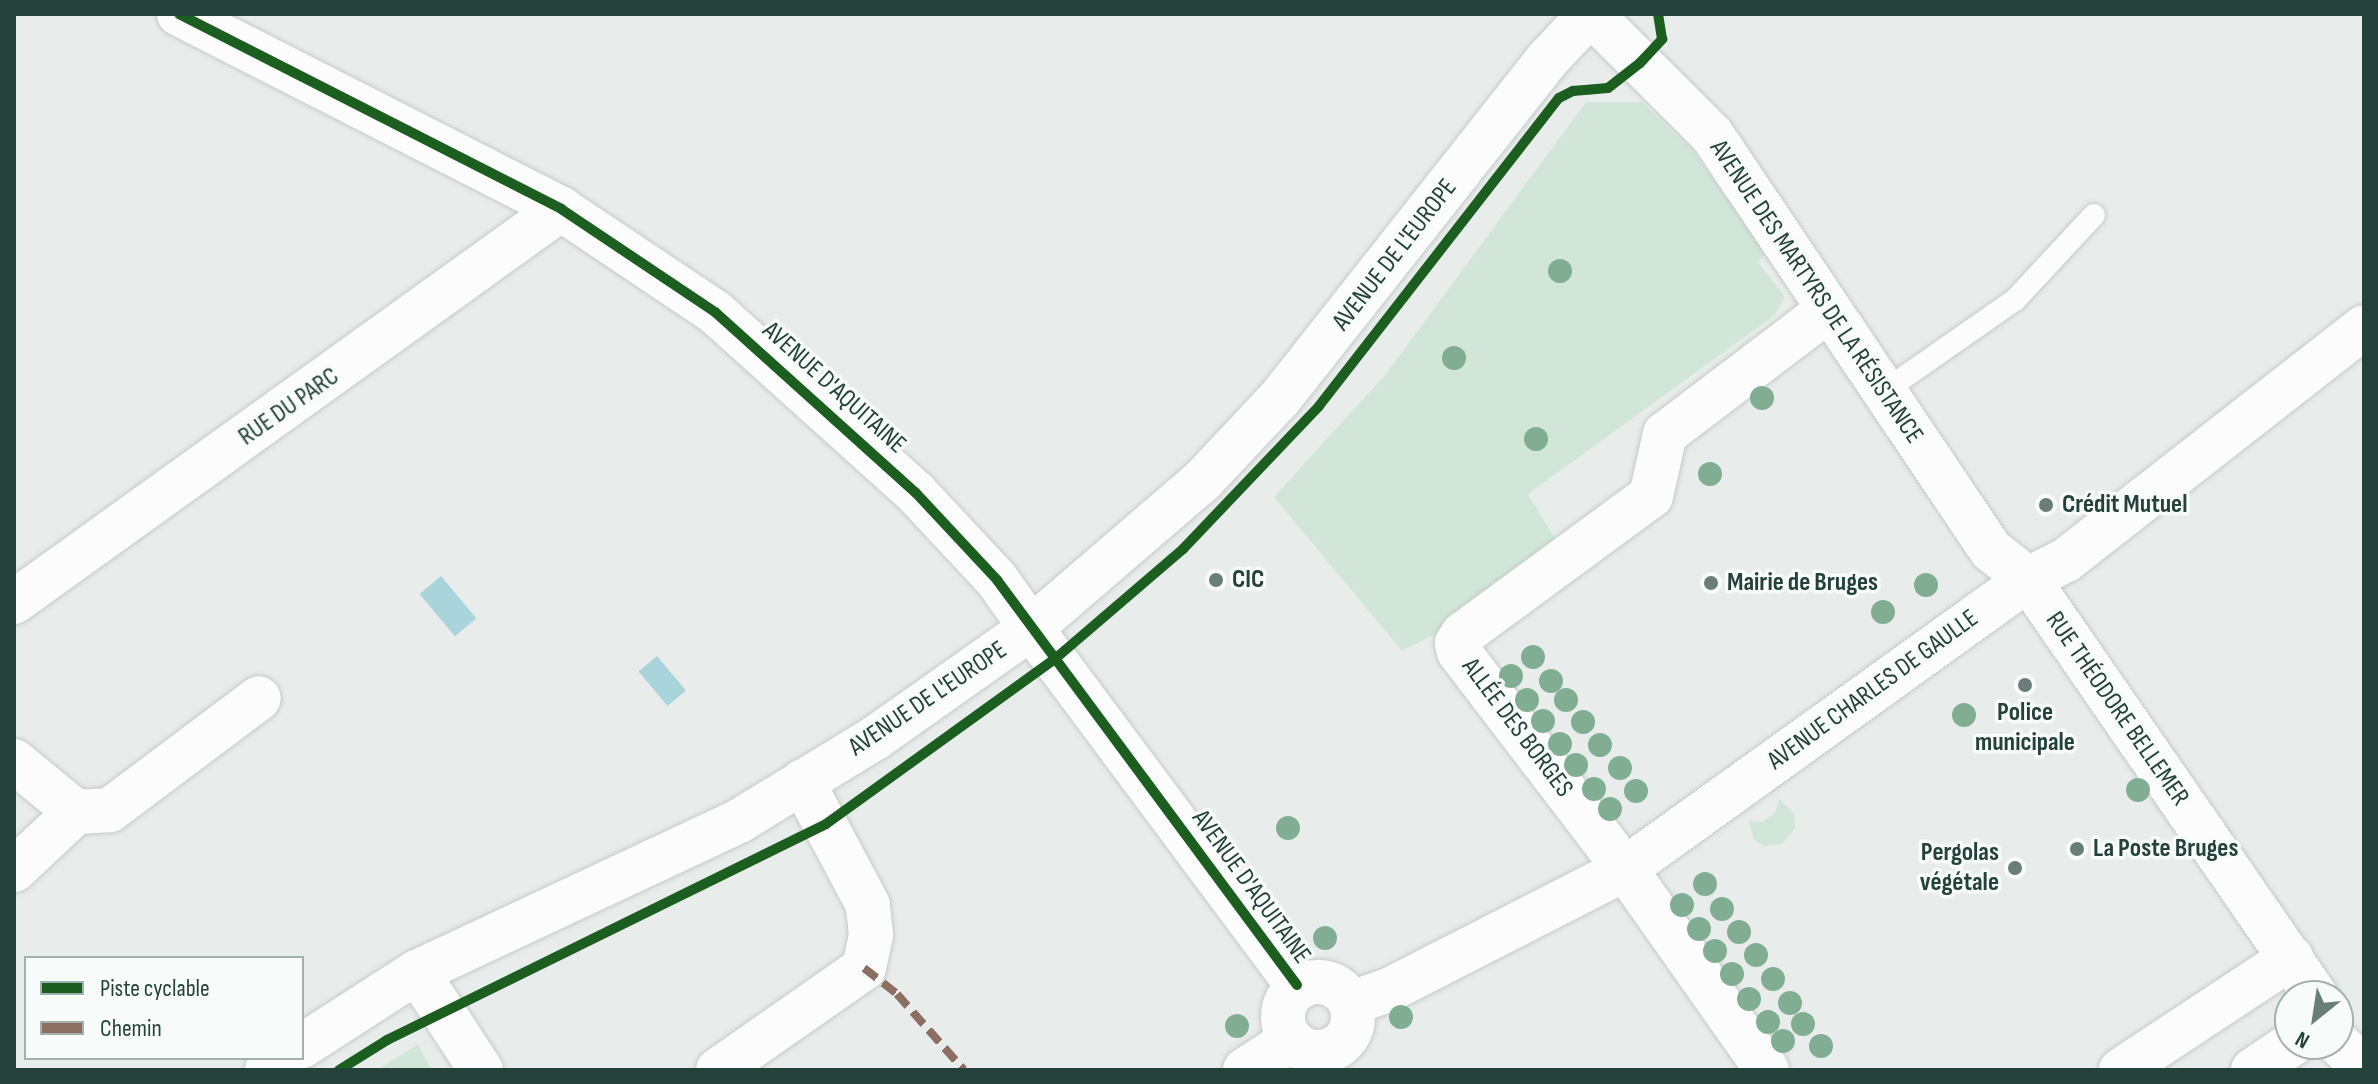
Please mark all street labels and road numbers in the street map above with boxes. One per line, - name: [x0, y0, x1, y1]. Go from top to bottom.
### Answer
- street label: AVENUE DES MARTYRS DE LA RÉSISTANCE: [1703, 134, 1929, 450]
- street label: AVENUE DE L'EUROPE: [1326, 173, 1464, 337]
- street label: AVENUE D'AQUITAINE: [756, 315, 912, 461]
- street label: RUE DU PARC: [233, 361, 345, 453]
- street label: AVENUE CHARLES DE GAULLE: [1762, 603, 1984, 777]
- street label: RUE THÉODORE BELLEMER: [2038, 606, 2196, 812]
- street label: AVENUE DE L'EUROPE: [843, 635, 1013, 763]
- street label: ALLÉE DES BORGES: [1455, 652, 1579, 804]
- street label: AVENUE D'AQUITAINE: [1185, 804, 1317, 970]

